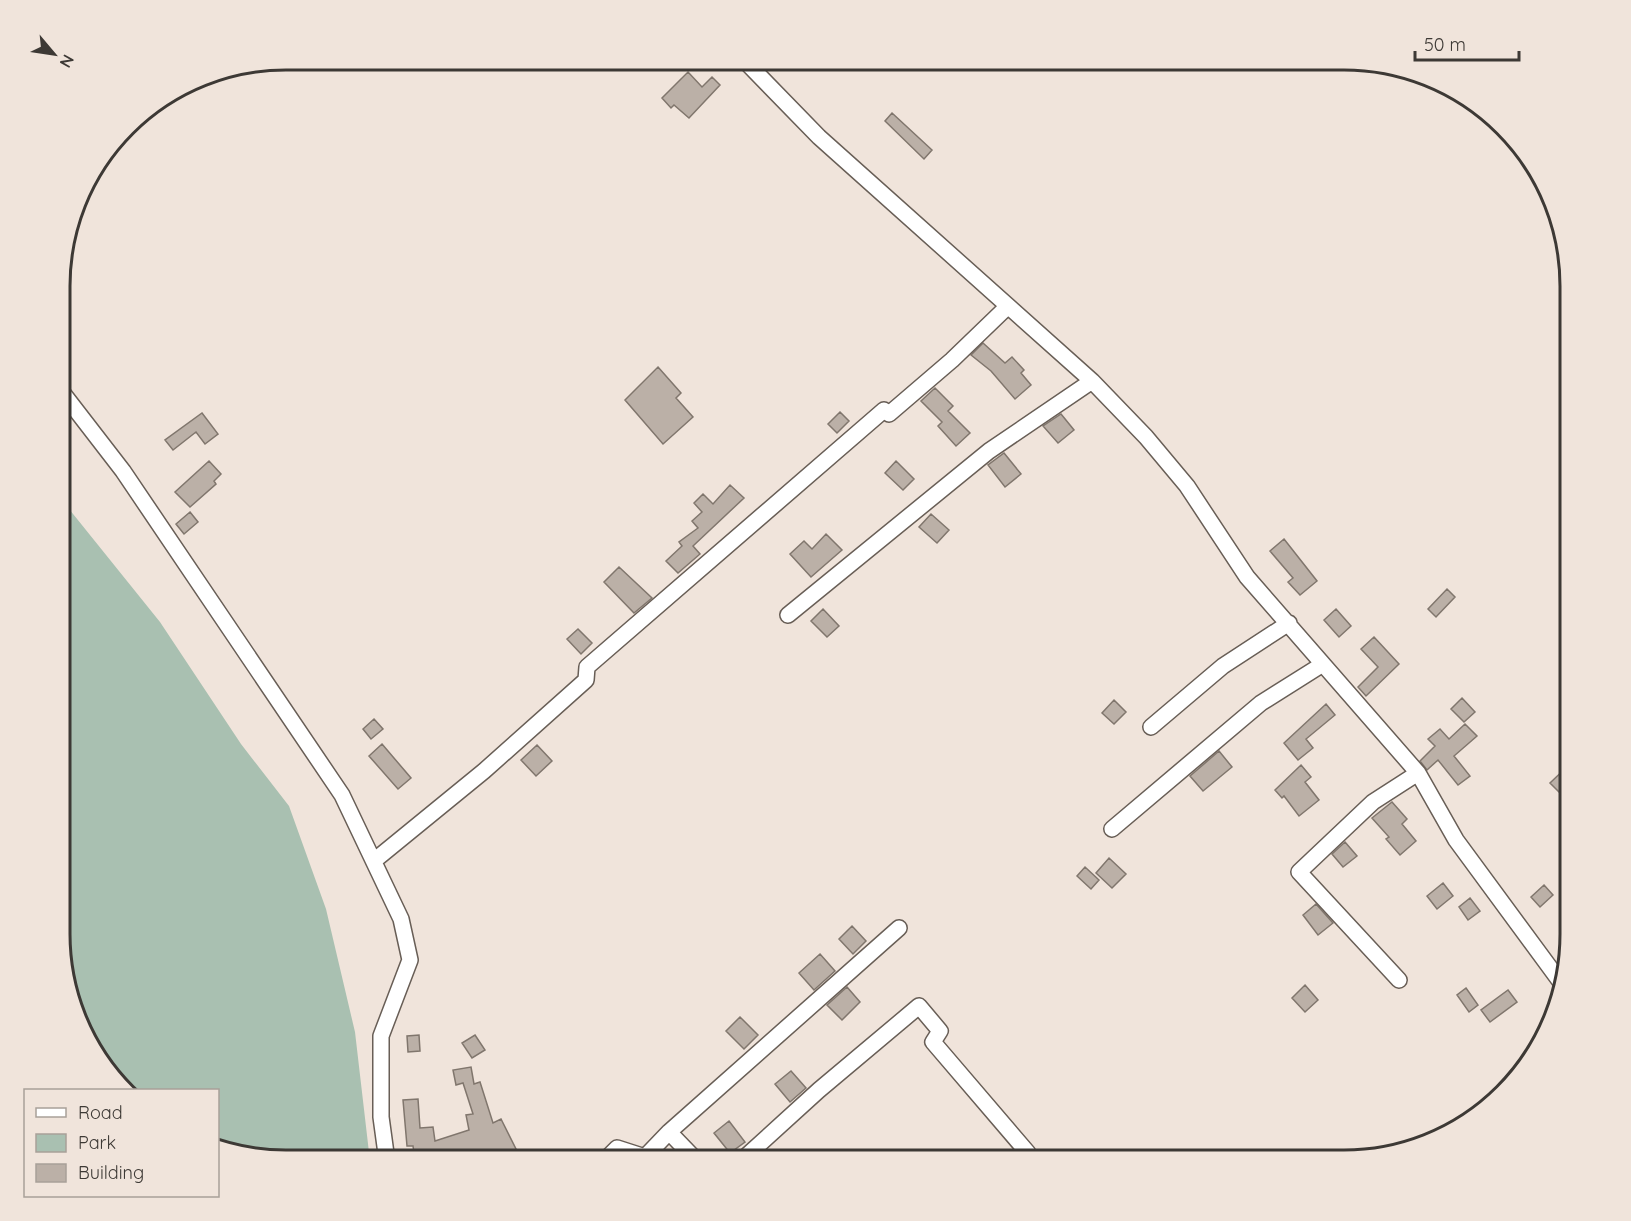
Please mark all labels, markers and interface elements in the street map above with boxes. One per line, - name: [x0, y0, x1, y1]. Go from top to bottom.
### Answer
- north arrow: [24, 24, 84, 84]
- scale bar: [1415, 24, 1518, 62]
- text: 50 m: [1424, 33, 1466, 56]
- text: N: [56, 51, 79, 71]
- legend: [24, 1089, 219, 1197]
- text: Road: [78, 1101, 123, 1124]
- text: Park: [78, 1131, 116, 1154]
- text: Building: [78, 1161, 144, 1184]

